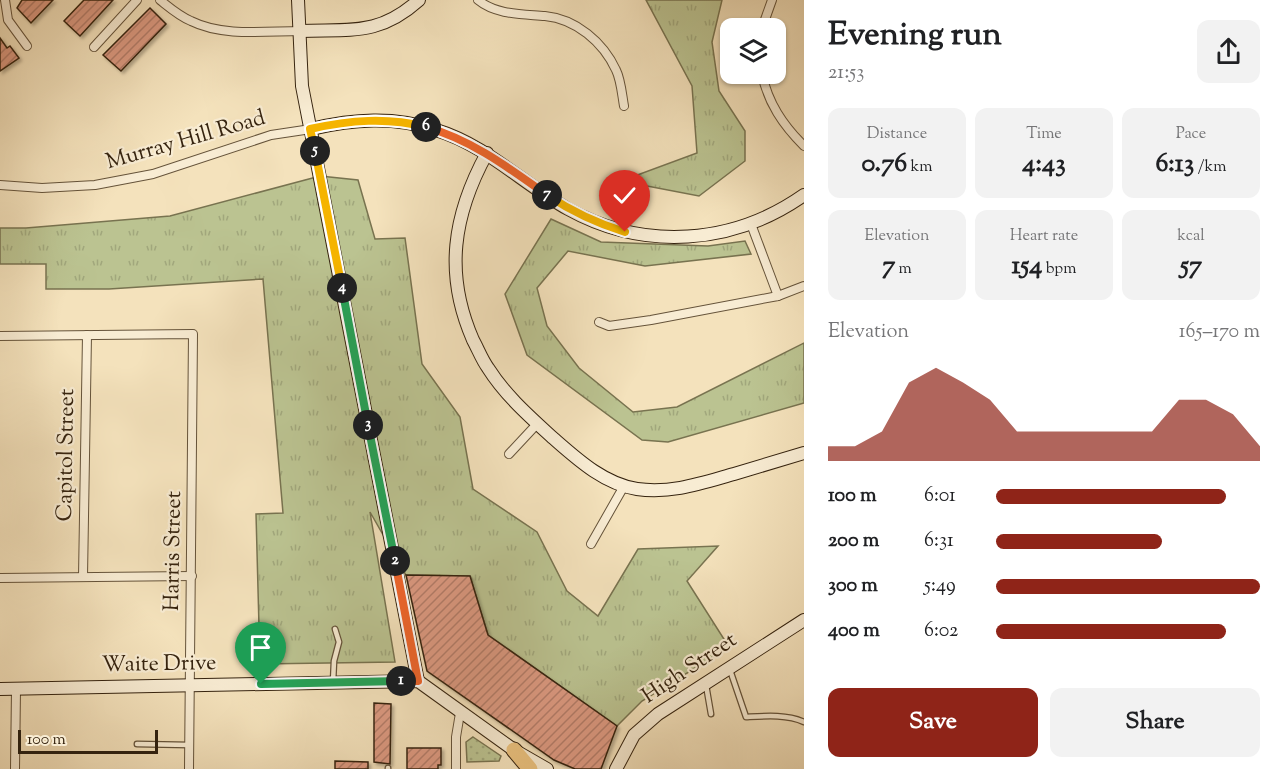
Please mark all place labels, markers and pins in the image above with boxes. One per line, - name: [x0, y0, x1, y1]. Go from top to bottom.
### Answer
- pin: 6: [411, 112, 441, 142]
- pin: 5: [300, 136, 330, 166]
- pin: [599, 170, 650, 232]
- pin: 7: [532, 180, 562, 210]
- pin: 4: [327, 273, 357, 303]
- pin: 3: [353, 410, 383, 440]
- pin: 2: [380, 546, 410, 576]
- pin: [235, 622, 286, 684]
- pin: 1: [386, 666, 416, 696]

